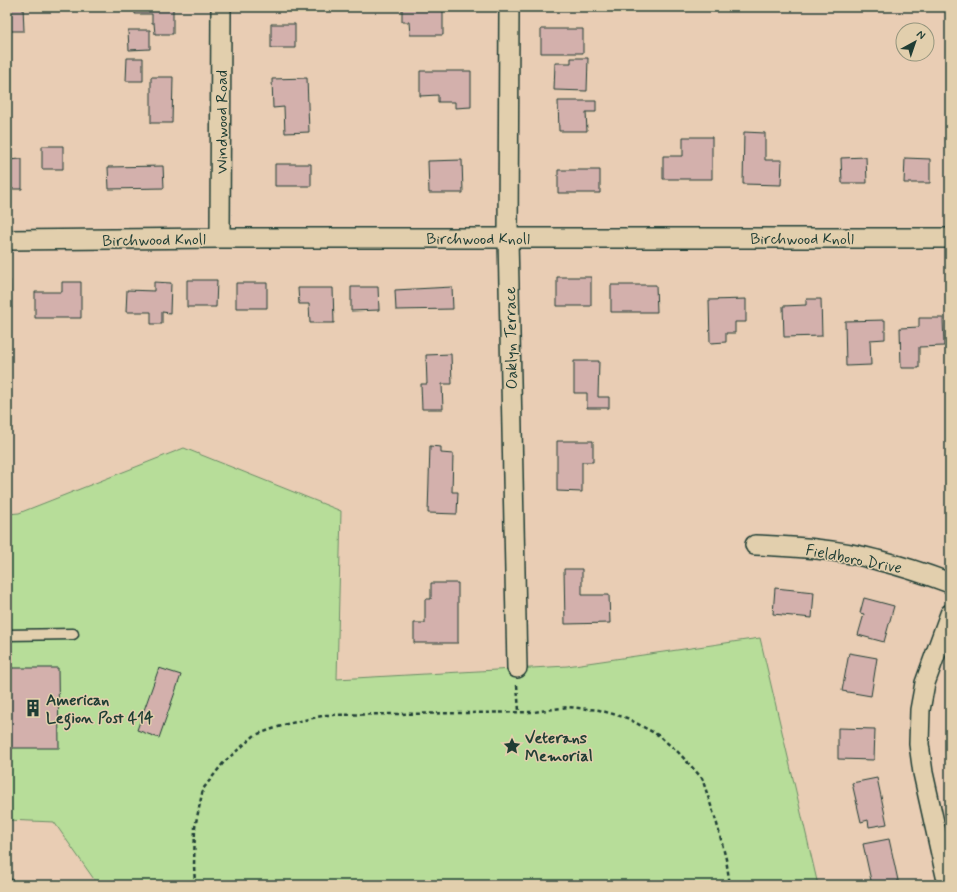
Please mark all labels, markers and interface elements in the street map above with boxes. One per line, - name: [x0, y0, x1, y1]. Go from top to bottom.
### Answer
- north arrow: [895, 22, 935, 62]
- text: N: [913, 27, 928, 43]
- street label: Windwood Road: [212, 70, 233, 174]
- street label: Birchwood Knoll: [102, 229, 206, 252]
- street label: Birchwood Knoll: [426, 229, 530, 250]
- street label: Birchwood Knoll: [750, 229, 854, 250]
- street label: Oaklyn Terrace: [500, 286, 523, 390]
- street label: Fieldboro Drive: [804, 540, 904, 579]
- place label: American Legion Post 414: [46, 690, 154, 731]
- building icon: American Legion Post 414: [23, 698, 43, 718]
- place label: Veterans Memorial: [525, 728, 593, 767]
- place icon: Veterans Memorial: [502, 736, 522, 756]

